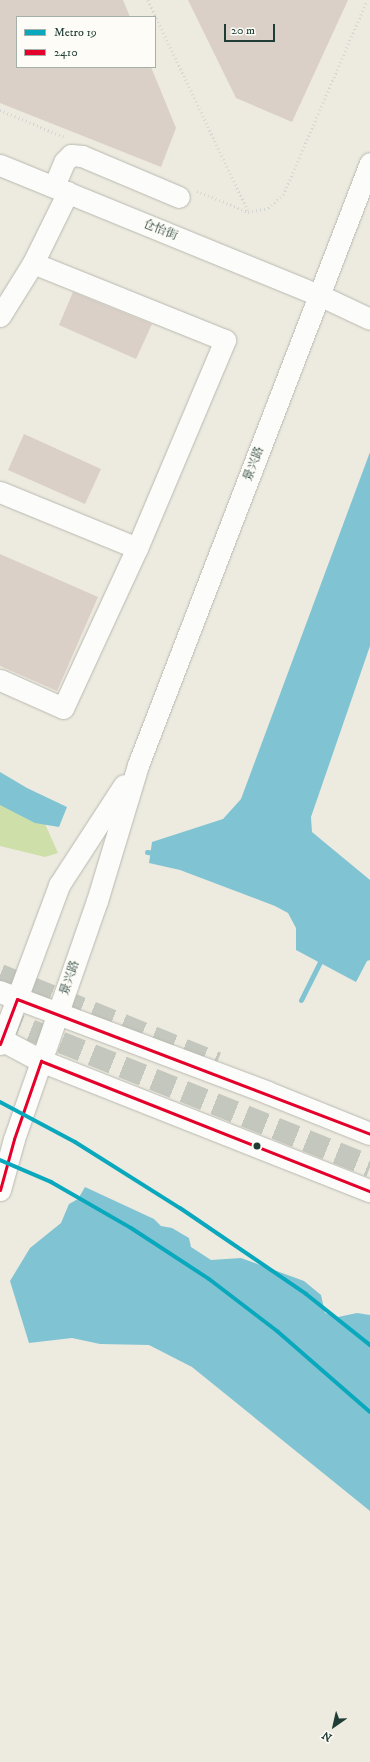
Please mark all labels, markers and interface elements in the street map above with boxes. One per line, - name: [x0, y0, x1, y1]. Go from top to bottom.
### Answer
- legend: [16, 16, 156, 68]
- scale bar: [226, 16, 277, 42]
- text: 20 m: [231, 23, 255, 38]
- text: Metro 19: [54, 25, 97, 40]
- text: 2410: [54, 45, 78, 60]
- street label: 仓怡街: [141, 217, 179, 243]
- street label: 景兴路: [241, 445, 267, 483]
- street label: 景兴路: [57, 959, 83, 997]
- unlabelled marker: [252, 1141, 262, 1151]
- north arrow: [314, 1706, 354, 1746]
- text: N: [320, 1728, 335, 1744]

